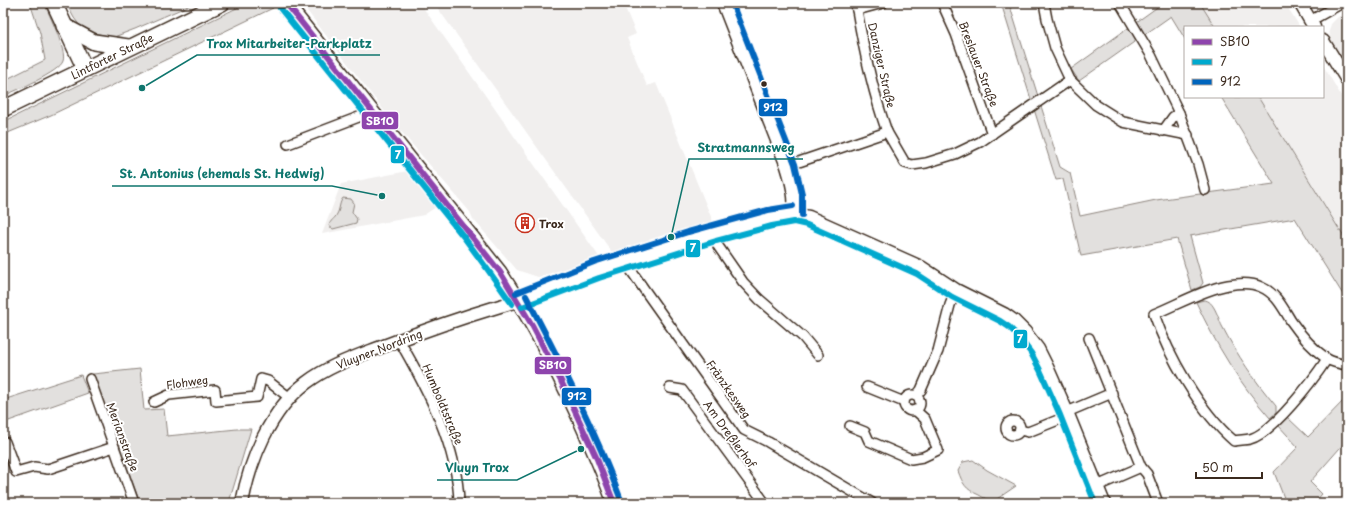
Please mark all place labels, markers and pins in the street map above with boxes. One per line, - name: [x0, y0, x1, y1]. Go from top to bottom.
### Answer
- callout: Trox Mitarbeiter-Parkplatz: [197, 31, 380, 55]
- unlabelled marker: [759, 79, 769, 89]
- callout: Stratmannsweg: [689, 135, 803, 159]
- callout: St. Antonius (ehemals St. Hedwig): [112, 162, 332, 186]
- building icon: Trox: [514, 212, 536, 234]
- place label: Trox: [539, 215, 564, 232]
- callout: Vluyn Trox: [437, 456, 517, 480]

